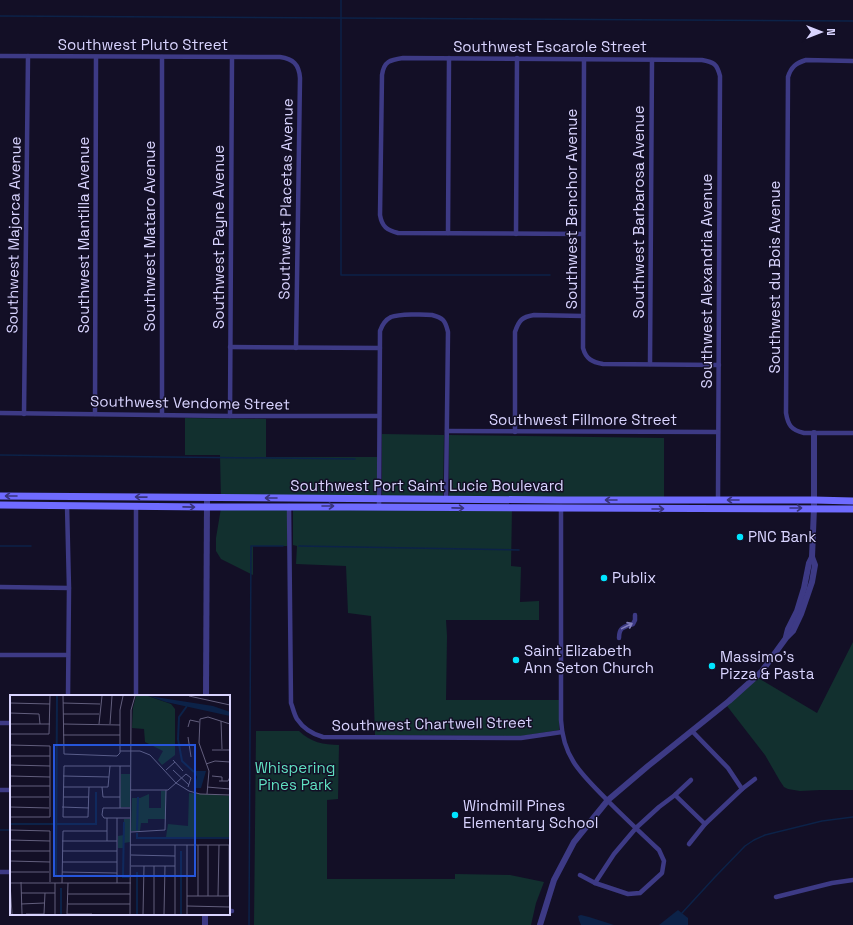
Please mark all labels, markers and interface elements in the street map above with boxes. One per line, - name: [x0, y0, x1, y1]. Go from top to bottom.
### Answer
- north arrow: [801, 12, 841, 52]
- text: N: [824, 28, 838, 36]
- street label: Southwest Pluto Street: [58, 35, 228, 54]
- street label: Southwest Escarole Street: [453, 37, 647, 56]
- street label: Southwest Placetas Avenue: [274, 98, 297, 300]
- street label: Southwest Barbarosa Avenue: [629, 105, 648, 319]
- street label: Southwest Benchor Avenue: [562, 109, 581, 309]
- street label: Southwest Majorca Avenue: [2, 136, 25, 334]
- street label: Southwest Mantilla Avenue: [74, 137, 93, 333]
- street label: Southwest Mataro Avenue: [140, 140, 159, 331]
- street label: Southwest Payne Avenue: [209, 145, 228, 329]
- street label: Southwest Alexandria Avenue: [697, 173, 716, 389]
- street label: Southwest du Bois Avenue: [765, 180, 784, 374]
- street label: Southwest Vendome Street: [90, 391, 290, 414]
- street label: Southwest Fillmore Street: [489, 410, 677, 429]
- street label: Southwest Port Saint Lucie Boulevard: [290, 476, 564, 495]
- one-way arrow: [5, 492, 18, 500]
- one-way arrow: [135, 493, 148, 501]
- one-way arrow: [265, 494, 278, 502]
- one-way arrow: [605, 496, 618, 504]
- one-way arrow: [727, 496, 740, 504]
- one-way arrow: [321, 502, 334, 510]
- one-way arrow: [182, 503, 195, 510]
- one-way arrow: [451, 504, 464, 512]
- one-way arrow: [789, 504, 802, 512]
- one-way arrow: [651, 505, 664, 513]
- place label: PNC Bank: [748, 527, 816, 546]
- marker: PNC Bank: [735, 532, 745, 542]
- place label: Publix: [612, 568, 656, 587]
- marker: Publix: [599, 573, 609, 583]
- one-way arrow: [621, 622, 633, 629]
- place label: Saint Elizabeth Ann Seton Church: [524, 641, 654, 677]
- place label: Massimo's Pizza & Pasta: [720, 647, 815, 683]
- marker: Saint Elizabeth Ann Seton Church: [511, 655, 521, 665]
- marker: Massimo's Pizza & Pasta: [707, 661, 717, 671]
- inset map: [10, 695, 230, 915]
- street label: Southwest Chartwell Street: [331, 712, 533, 735]
- park label: Whispering Pines Park: [255, 758, 335, 794]
- place label: Windmill Pines Elementary School: [463, 796, 599, 832]
- marker: Windmill Pines Elementary School: [450, 810, 460, 820]

